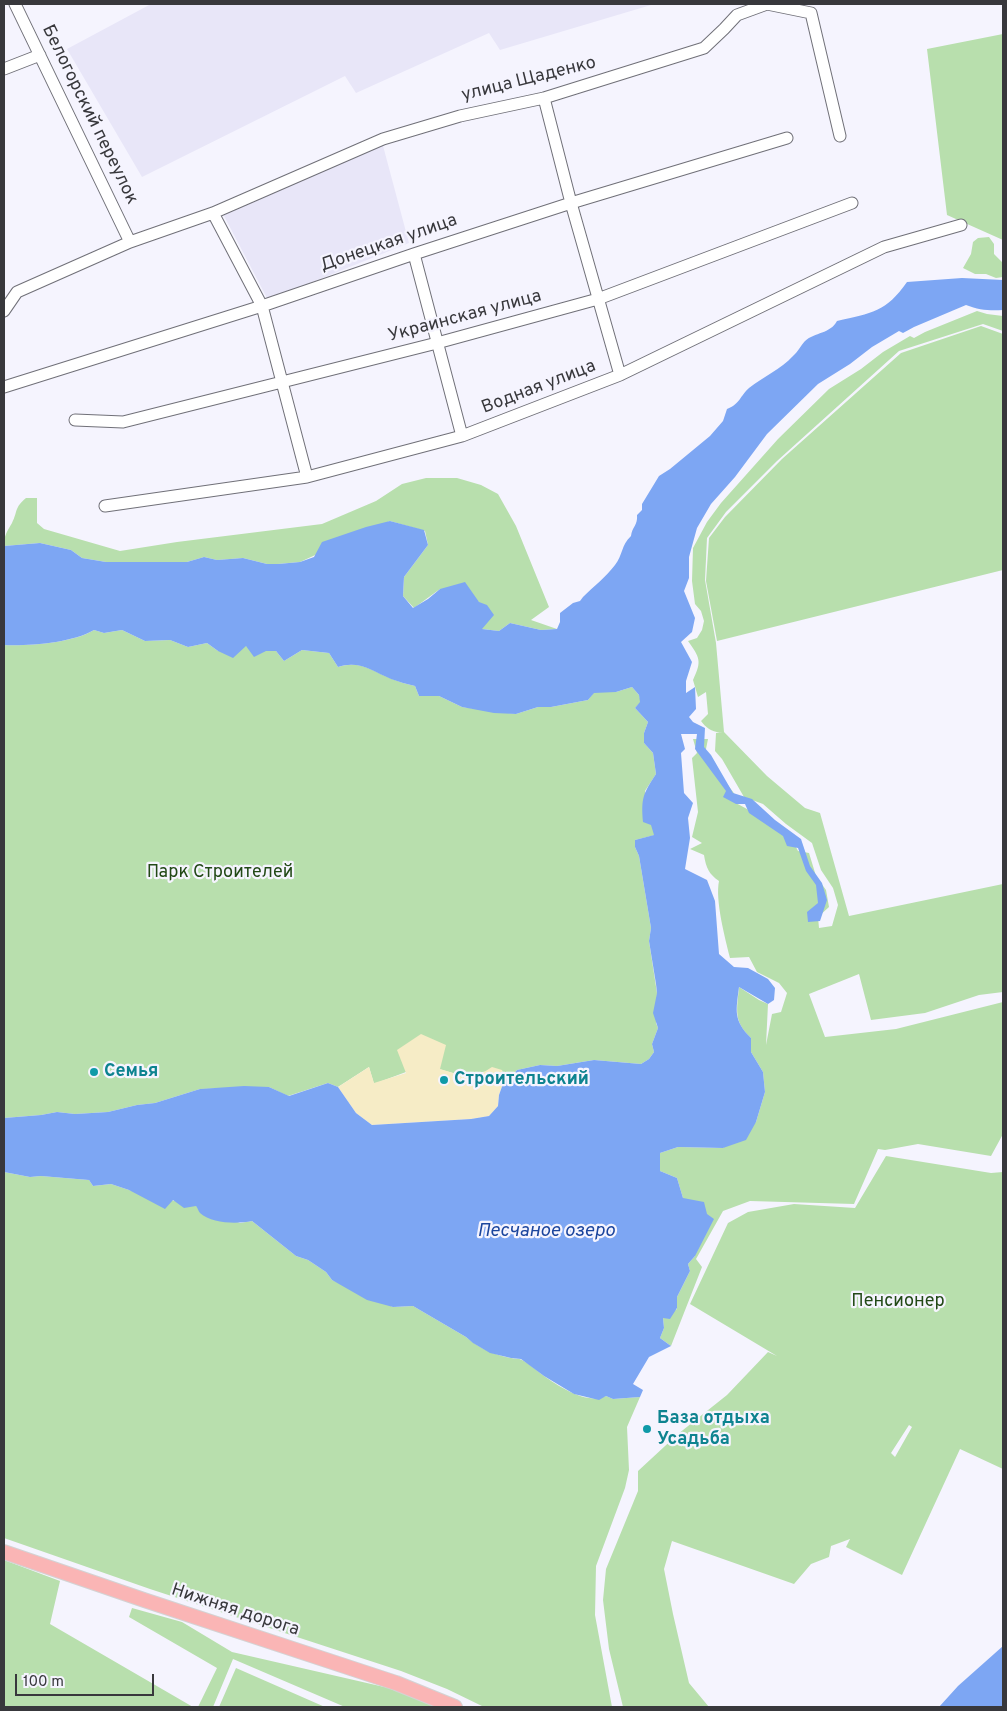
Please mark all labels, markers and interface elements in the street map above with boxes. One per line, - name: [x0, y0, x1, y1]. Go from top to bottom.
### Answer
- street label: Белогорский переулок: [36, 22, 142, 208]
- street label: улица Щаденко: [459, 53, 599, 107]
- street label: Донецкая улица: [318, 210, 460, 278]
- street label: Украинская улица: [386, 286, 544, 348]
- street label: Водная улица: [479, 356, 599, 420]
- park label: Парк Строителей: [147, 862, 293, 884]
- place label: Семья: [104, 1061, 158, 1083]
- marker: Семья: [88, 1066, 100, 1078]
- place label: Строительский: [454, 1069, 589, 1091]
- marker: Строительский: [438, 1074, 450, 1086]
- water label: Песчаное озеро: [477, 1221, 615, 1243]
- park label: Пенсионер: [851, 1291, 945, 1313]
- place label: База отдыха Усадьба: [657, 1408, 770, 1450]
- marker: База отдыха Усадьба: [641, 1423, 653, 1435]
- street label: Нижняя дорога: [168, 1580, 302, 1642]
- scale bar: [18, 1664, 156, 1696]
- text: 100 m: [23, 1673, 64, 1692]

